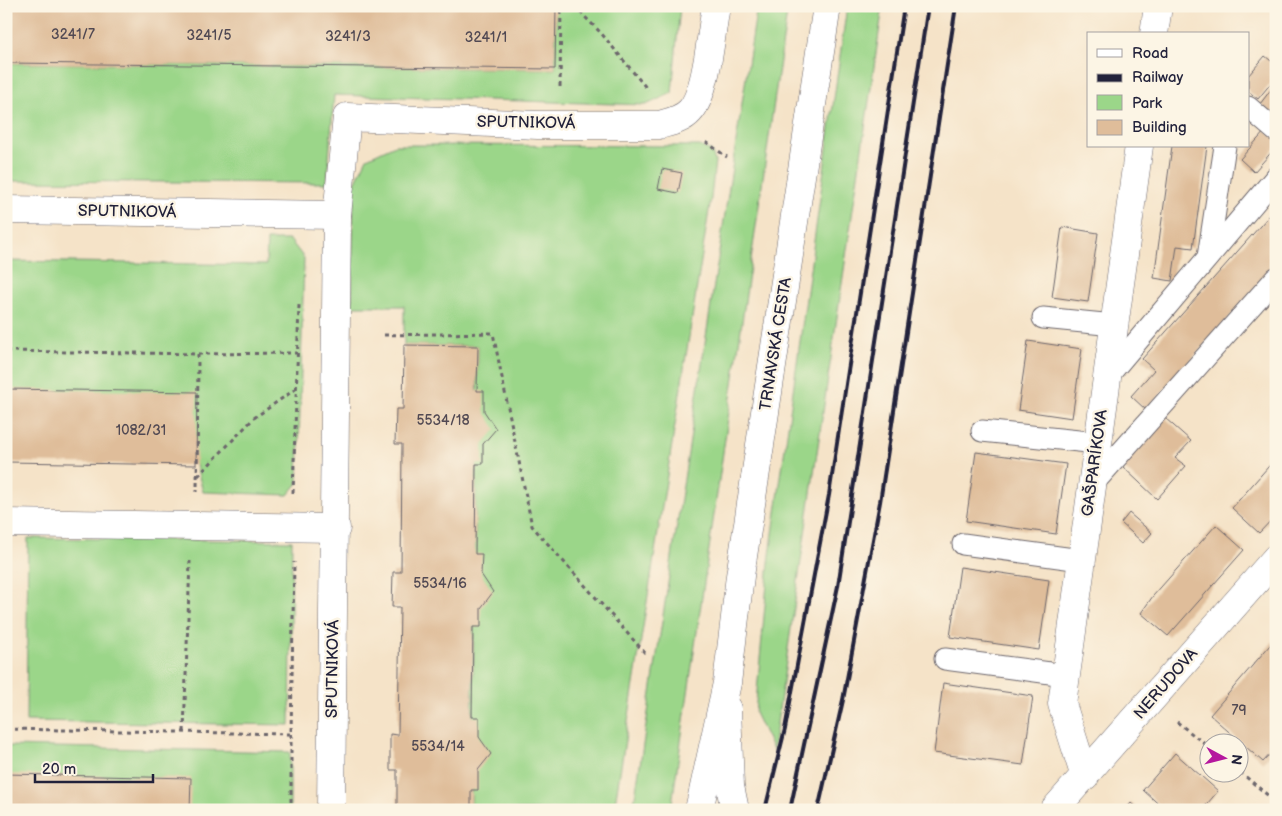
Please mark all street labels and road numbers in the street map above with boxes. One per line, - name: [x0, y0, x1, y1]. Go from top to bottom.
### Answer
- street label: SPUTNIKOVÁ: [477, 111, 576, 133]
- street label: SPUTNIKOVÁ: [78, 200, 177, 222]
- street label: TRNAVSKÁ CESTA: [754, 275, 796, 412]
- street label: GAŠPARÍKOVA: [1076, 408, 1112, 518]
- street label: SPUTNIKOVÁ: [321, 619, 343, 718]
- street label: NERUDOVA: [1130, 645, 1202, 723]

